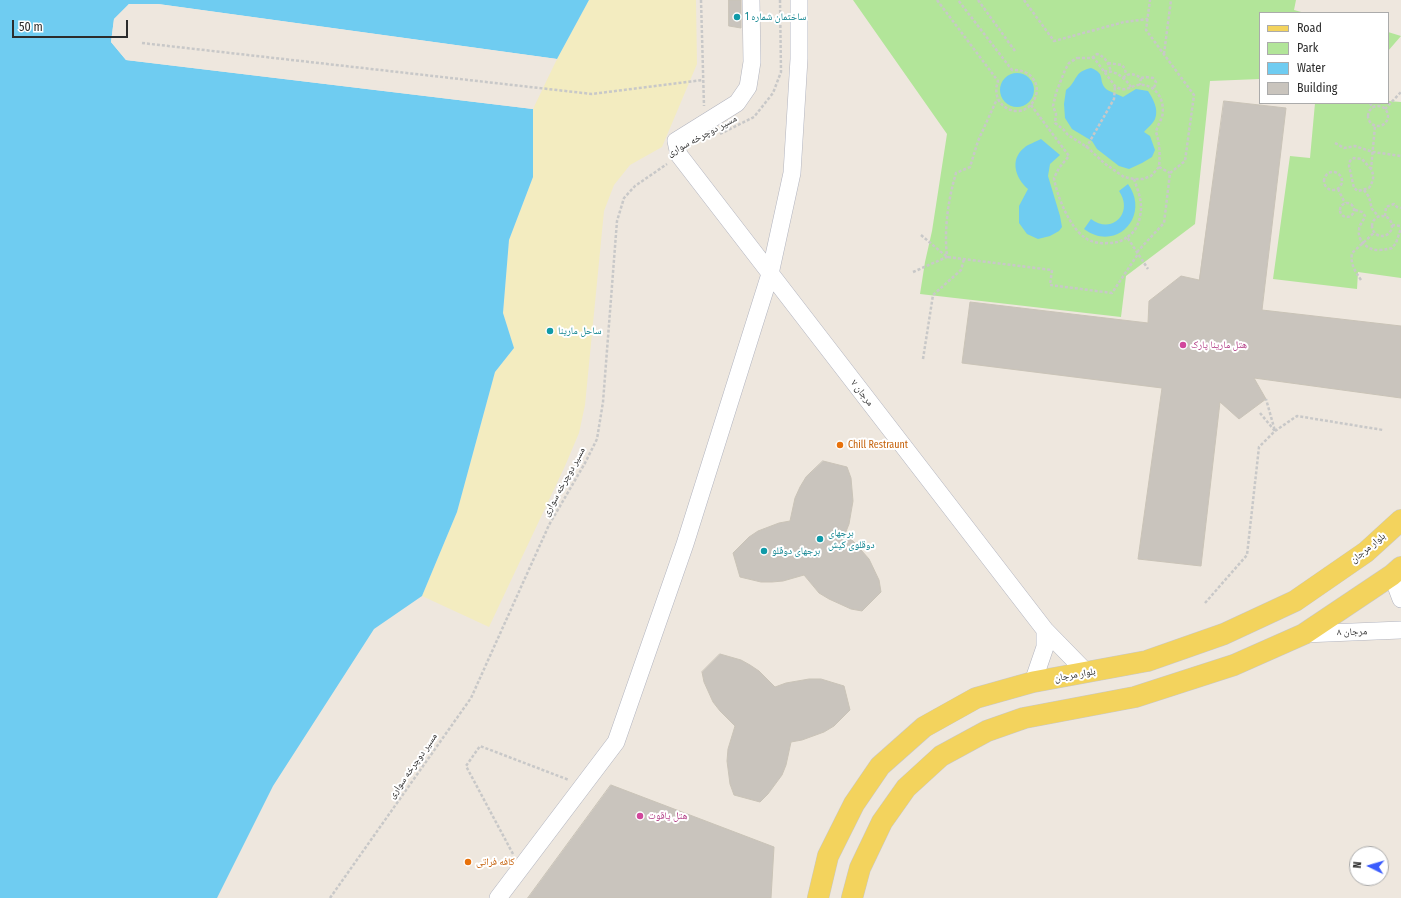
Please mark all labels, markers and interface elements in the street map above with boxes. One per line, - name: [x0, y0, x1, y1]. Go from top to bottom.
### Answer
- place label: ساختمان شماره 1: [745, 11, 806, 23]
- scale bar: [14, 12, 130, 38]
- marker: ساختمان شماره 1: [732, 12, 742, 22]
- legend: [1259, 12, 1389, 104]
- text: 50 m: [19, 20, 43, 34]
- text: Road: [1297, 21, 1322, 35]
- text: Park: [1297, 41, 1318, 55]
- text: Water: [1297, 61, 1325, 75]
- text: Building: [1297, 81, 1337, 95]
- street label: مسیر دوچرخه سواری: [665, 113, 739, 159]
- place label: ساحل مارینا: [558, 325, 602, 337]
- marker: ساحل مارینا: [545, 326, 555, 336]
- place label: هتل مارینا پارک: [1191, 339, 1247, 351]
- marker: هتل مارینا پارک: [1178, 340, 1188, 350]
- street label: مرجان ۷: [848, 377, 876, 409]
- place label: Chill Restraunt: [848, 439, 908, 451]
- marker: Chill Restraunt: [835, 440, 845, 450]
- street label: مسیر دوچرخه سواری: [540, 445, 588, 519]
- place label: برجهای دوقلوی کیش: [828, 527, 875, 550]
- street label: بلوار مرجان: [1348, 530, 1388, 566]
- marker: برجهای دوقلوی کیش: [815, 534, 825, 544]
- place label: برجهای دوقلو: [772, 545, 820, 557]
- marker: برجهای دوقلو: [759, 546, 769, 556]
- street label: مرجان ۸: [1337, 625, 1367, 639]
- street label: بلوار مرجان: [1053, 665, 1097, 685]
- street label: مسیر دوچرخه سواری: [386, 731, 440, 801]
- place label: هتل یاقوت: [648, 810, 687, 822]
- marker: هتل یاقوت: [635, 811, 645, 821]
- north arrow: [1349, 846, 1389, 886]
- place label: کافه فراتی: [476, 856, 515, 868]
- marker: کافه فراتی: [463, 857, 473, 867]
- text: N: [1351, 861, 1364, 869]

